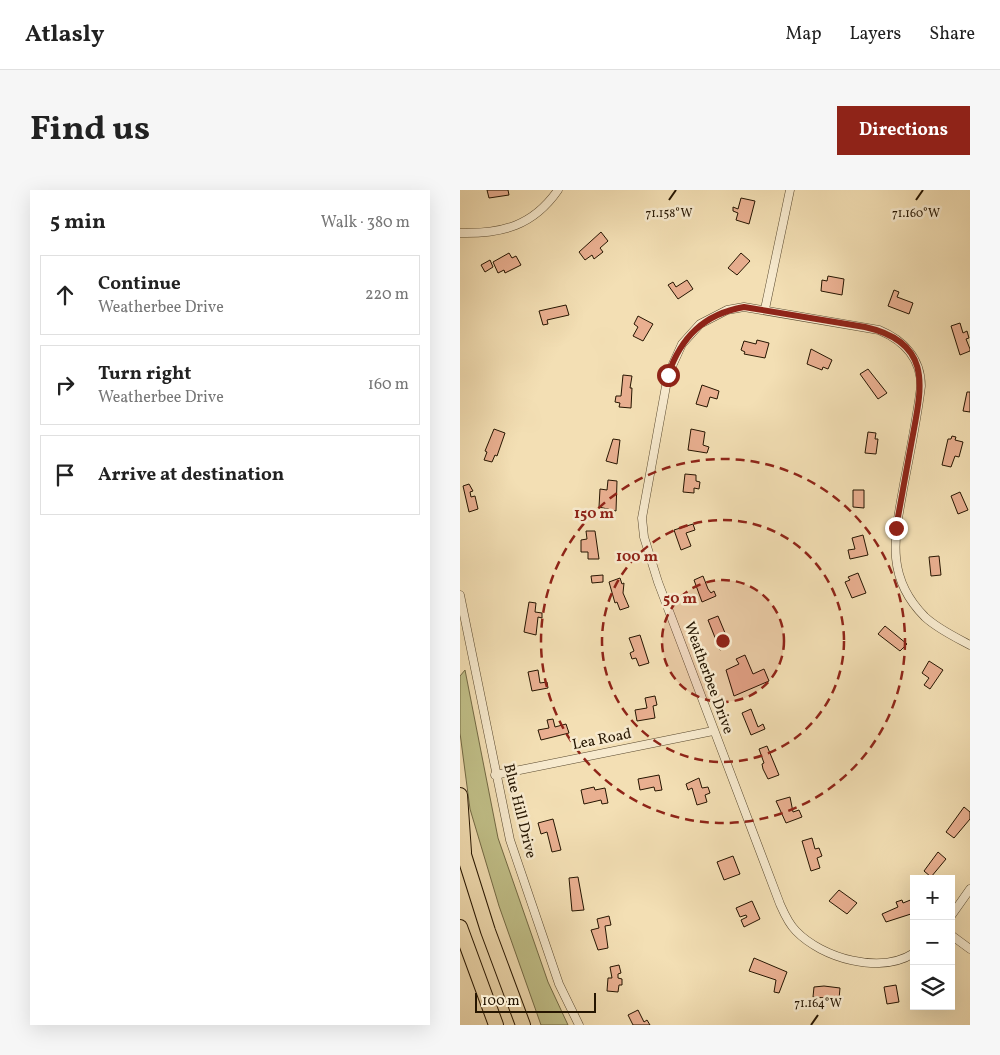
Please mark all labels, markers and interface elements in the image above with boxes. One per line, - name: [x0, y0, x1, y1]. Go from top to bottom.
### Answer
- text: Atlasly: [25, 18, 104, 52]
- text: Map: [785, 22, 821, 47]
- text: Layers: [849, 22, 901, 47]
- text: Share: [929, 22, 975, 47]
- text: Find us: [30, 106, 150, 154]
- button: Directions: [837, 106, 970, 155]
- text: 71.158°W: [646, 206, 692, 222]
- text: 71.160°W: [892, 206, 940, 222]
- text: 5 min: [50, 208, 106, 237]
- text: Walk · 380 m: [321, 212, 410, 234]
- text: Continue: [98, 271, 181, 297]
- icon: ahead: [51, 281, 79, 309]
- text: 220 m: [365, 284, 409, 306]
- text: Weatherbee Drive: [98, 297, 224, 319]
- text: Turn right: [98, 361, 191, 387]
- route start: [657, 364, 680, 387]
- icon: right: [51, 371, 79, 399]
- text: 160 m: [368, 374, 409, 396]
- text: Weatherbee Drive: [98, 387, 224, 409]
- icon: arrive: [51, 461, 79, 489]
- text: Arrive at destination: [98, 462, 284, 488]
- text: 150 m: [574, 504, 614, 525]
- route end: [885, 517, 908, 540]
- text: 100 m: [616, 547, 659, 568]
- text: 50 m: [663, 589, 697, 610]
- street label: Weatherbee Drive: [678, 619, 738, 737]
- centre of rings: [714, 632, 732, 650]
- street label: Lea Road: [571, 724, 633, 756]
- street label: Blue Hill Drive: [497, 761, 541, 861]
- map controls: [910, 875, 955, 1010]
- button: +: [910, 875, 955, 920]
- button: −: [910, 920, 955, 965]
- button: layers: [910, 965, 955, 1010]
- scale bar: [475, 990, 596, 1013]
- text: 100 m: [482, 992, 520, 1011]
- text: 71.164°W: [794, 996, 842, 1012]

